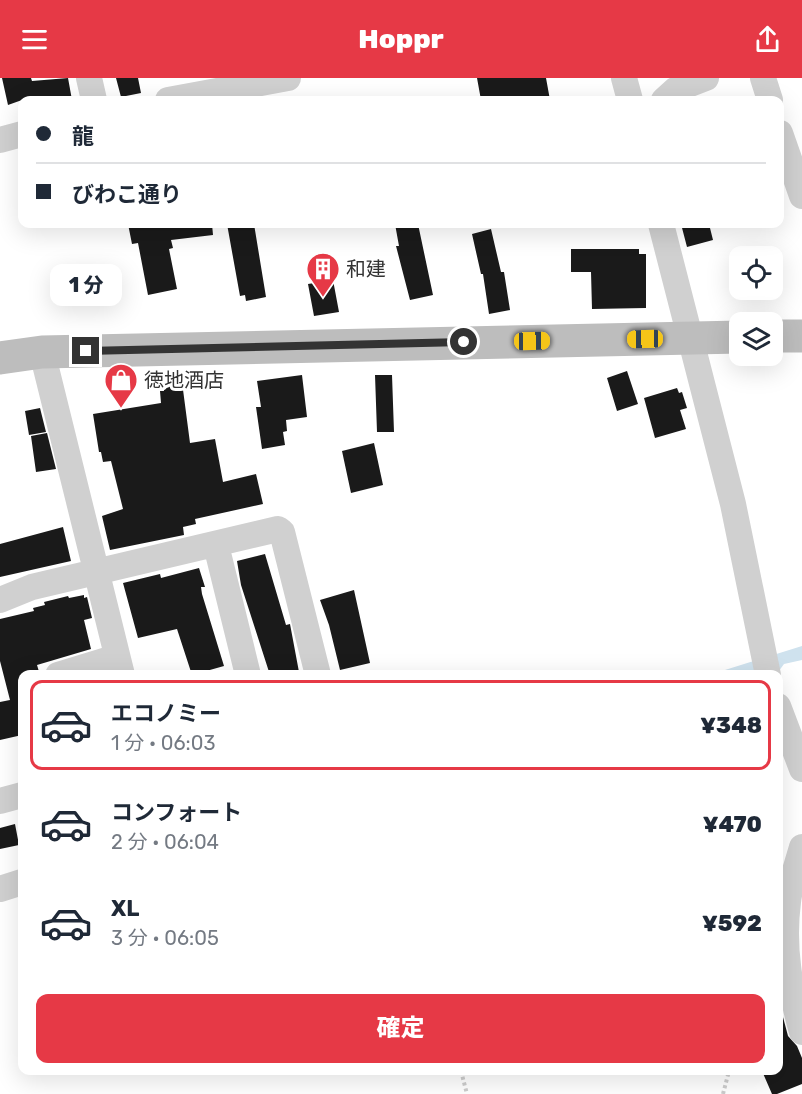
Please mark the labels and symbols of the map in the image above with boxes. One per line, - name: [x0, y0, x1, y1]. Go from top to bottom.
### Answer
- building icon: 和建: [305, 251, 341, 298]
- place label: 和建: [346, 257, 386, 281]
- callout: 1 分: [50, 264, 122, 306]
- route start: [450, 328, 477, 355]
- car: [627, 330, 663, 348]
- car: [514, 332, 550, 350]
- route end: [72, 337, 99, 364]
- shop icon: 徳地酒店: [103, 362, 139, 409]
- place label: 徳地酒店: [144, 368, 224, 392]

